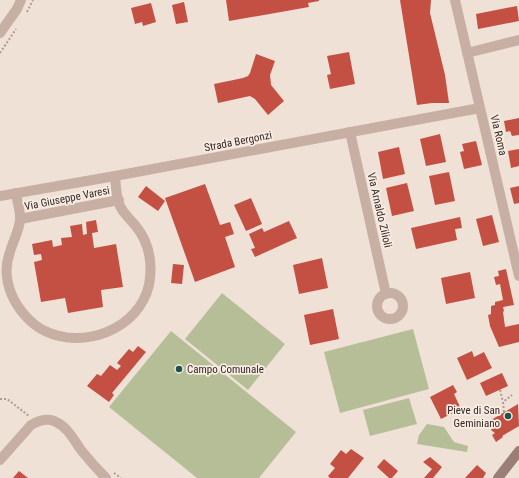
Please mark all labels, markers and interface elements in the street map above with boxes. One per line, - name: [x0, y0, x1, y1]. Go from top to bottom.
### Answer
- street label: Via Roma: [488, 113, 510, 157]
- street label: Strada Bergonzi: [203, 129, 273, 154]
- street label: Via Arnaldo Zilioli: [365, 171, 394, 249]
- street label: Via Giuseppe Varesi: [23, 184, 111, 213]
- place label: Campo Comunale: [187, 363, 264, 376]
- marker: Campo Comunale: [174, 364, 184, 374]
- place label: Pieve di San Geminiano: [447, 404, 500, 430]
- marker: Pieve di San Geminiano: [503, 411, 513, 421]

